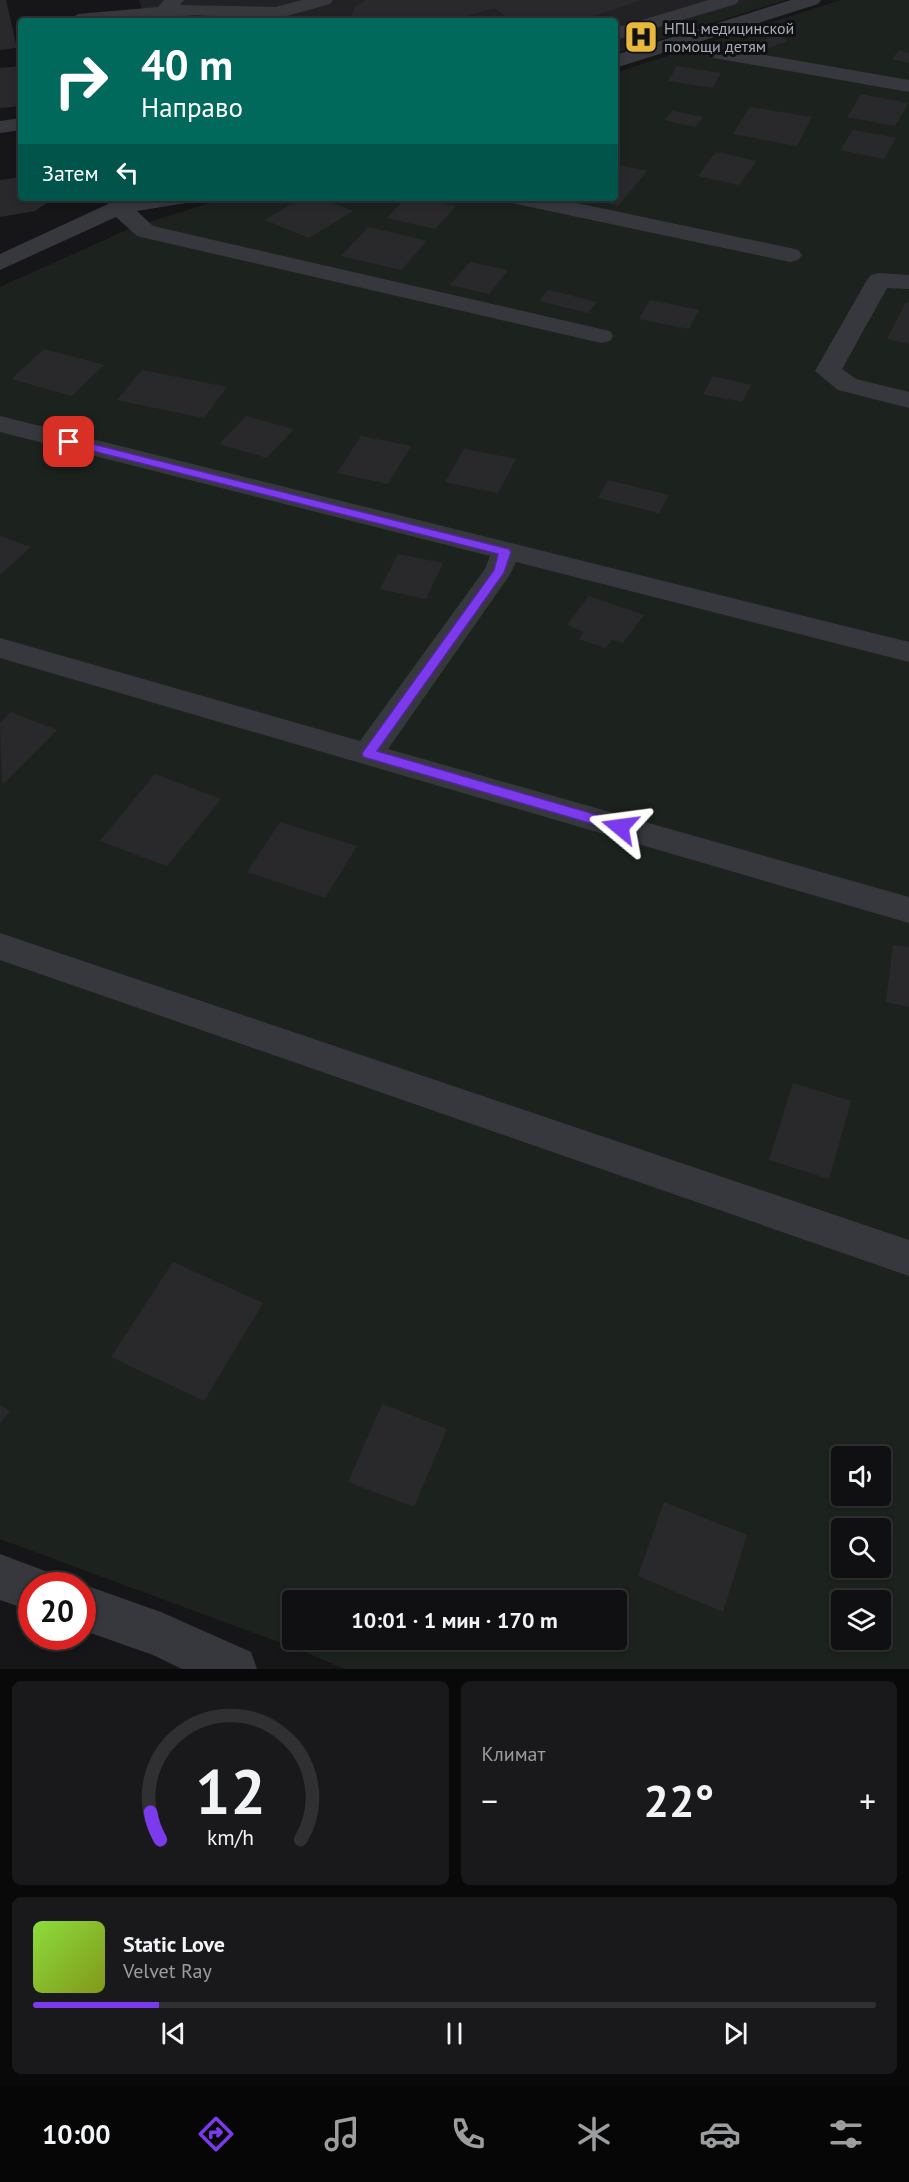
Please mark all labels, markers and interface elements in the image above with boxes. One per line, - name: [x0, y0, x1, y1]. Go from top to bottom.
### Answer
- place label: НПЦ медицинской помощи детям: [664, 18, 794, 56]
- hospital icon: НПЦ медицинской помощи детям: [623, 19, 659, 55]
- text: 40 m: [141, 37, 233, 92]
- icon: right: [42, 42, 120, 120]
- text: Направо: [141, 90, 243, 124]
- icon: left: [111, 156, 144, 189]
- text: Затем: [42, 159, 99, 187]
- pin: [43, 416, 94, 467]
- icon: arrive: [52, 425, 85, 458]
- position arrow: [588, 795, 652, 859]
- map controls: [831, 1446, 891, 1650]
- button: sound: [831, 1446, 891, 1506]
- button: search: [831, 1518, 891, 1578]
- speed limit sign: 20: [18, 1572, 96, 1650]
- button: layers: [831, 1590, 891, 1650]
- text: 10:01 · 1 мин · 170 m: [351, 1606, 558, 1634]
- text: Климат: [482, 1741, 545, 1767]
- text: 12: [195, 1750, 266, 1831]
- text: 22°: [643, 1771, 714, 1829]
- text: −: [482, 1779, 498, 1822]
- text: +: [859, 1779, 876, 1822]
- text: km/h: [207, 1823, 254, 1851]
- text: Static Love: [123, 1930, 225, 1958]
- text: Velvet Ray: [123, 1958, 212, 1984]
- icon: previous: [157, 2017, 190, 2050]
- icon: pause: [438, 2017, 471, 2050]
- icon: next: [719, 2017, 752, 2050]
- icon: directions: [195, 2113, 237, 2155]
- icon: music: [321, 2113, 363, 2155]
- icon: phone: [447, 2113, 489, 2155]
- icon: climate: [573, 2113, 615, 2155]
- icon: car: [699, 2113, 741, 2155]
- icon: filters: [825, 2113, 867, 2155]
- text: 10:00: [42, 2117, 111, 2151]

